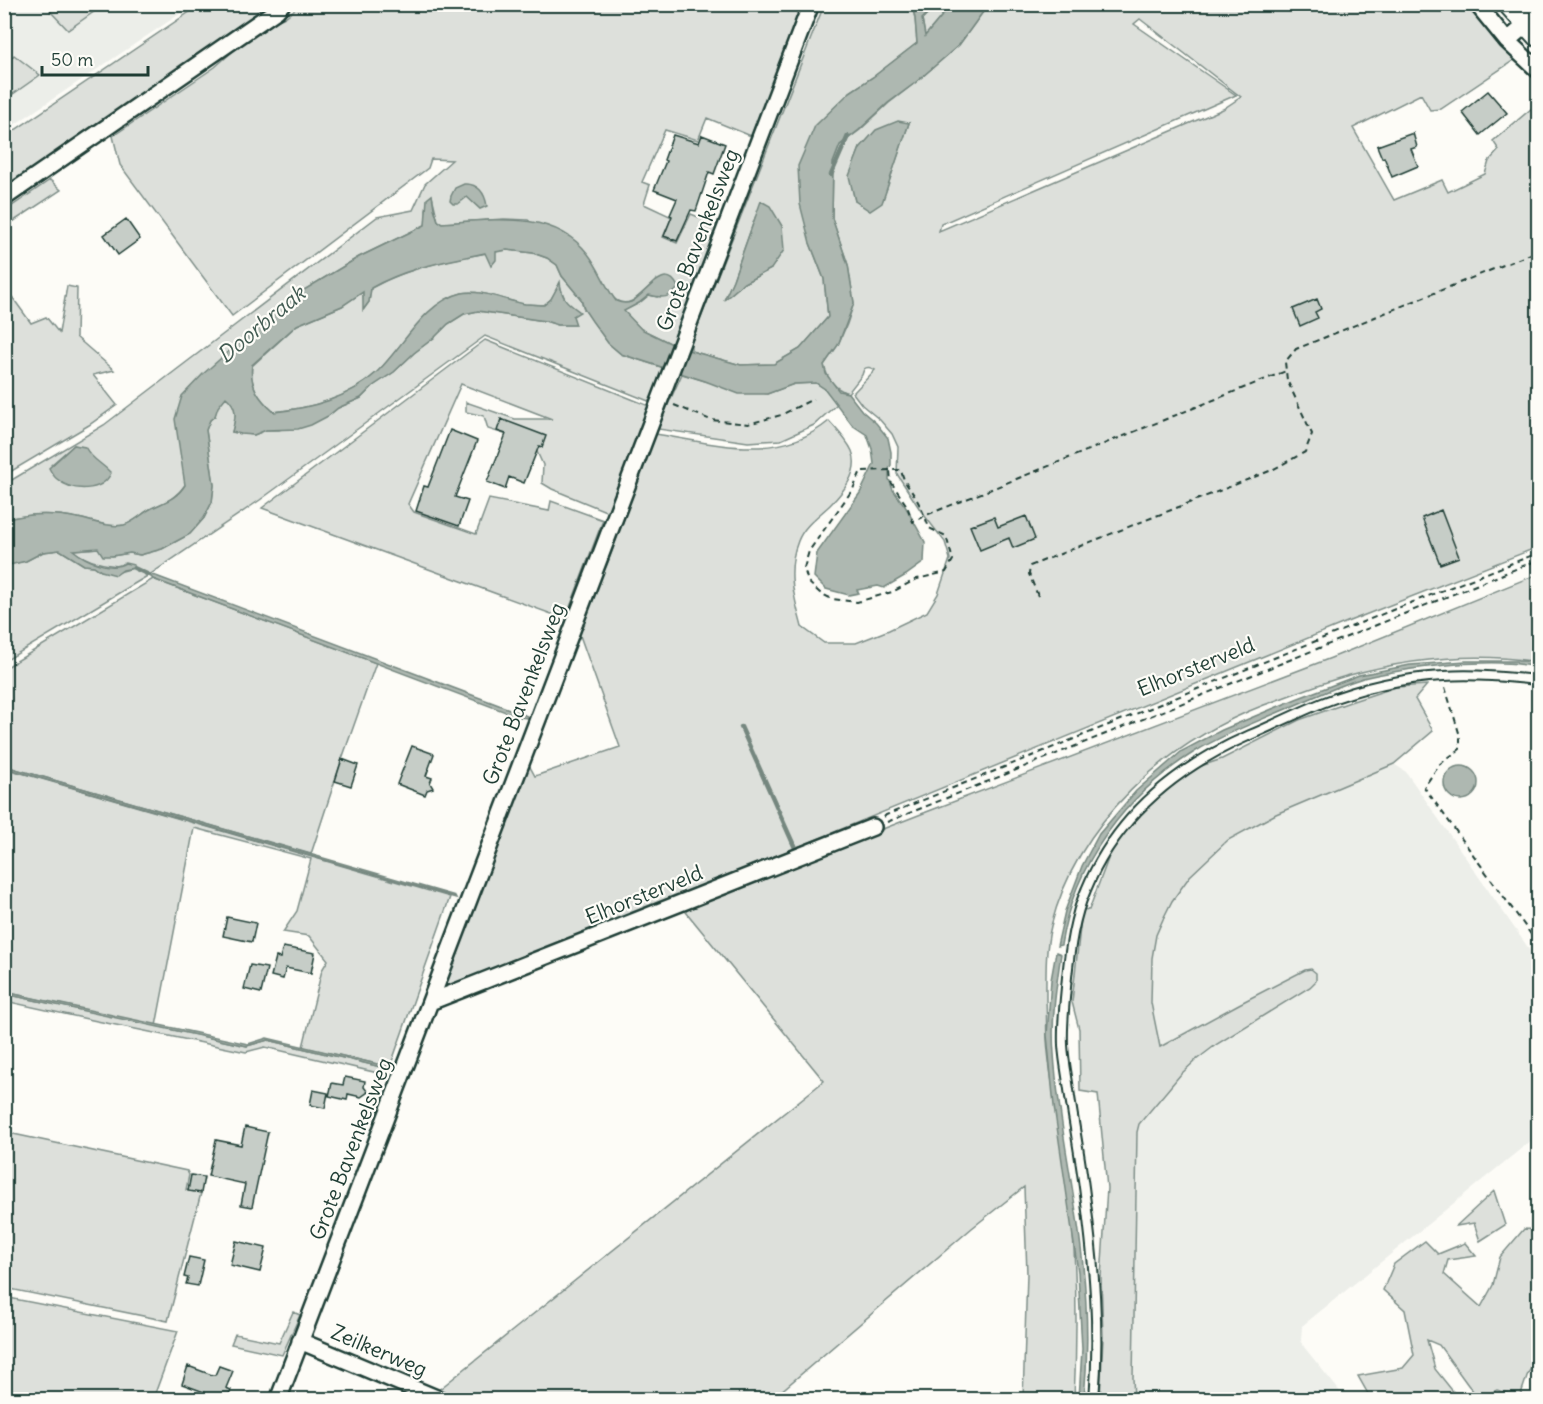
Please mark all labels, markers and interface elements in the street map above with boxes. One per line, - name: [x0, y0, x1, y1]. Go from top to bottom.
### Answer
- scale bar: [42, 39, 148, 77]
- text: 50 m: [51, 48, 93, 71]
- street label: Grote Bavenkelsweg: [650, 145, 745, 335]
- water label: Doorbraak: [211, 278, 312, 369]
- street label: Grote Bavenkelsweg: [476, 599, 571, 789]
- street label: Elhorsterveld: [1133, 631, 1259, 702]
- street label: Elhorsterveld: [581, 859, 707, 930]
- street label: Grote Bavenkelsweg: [303, 1054, 398, 1244]
- street label: Zeilkerweg: [327, 1318, 431, 1383]

